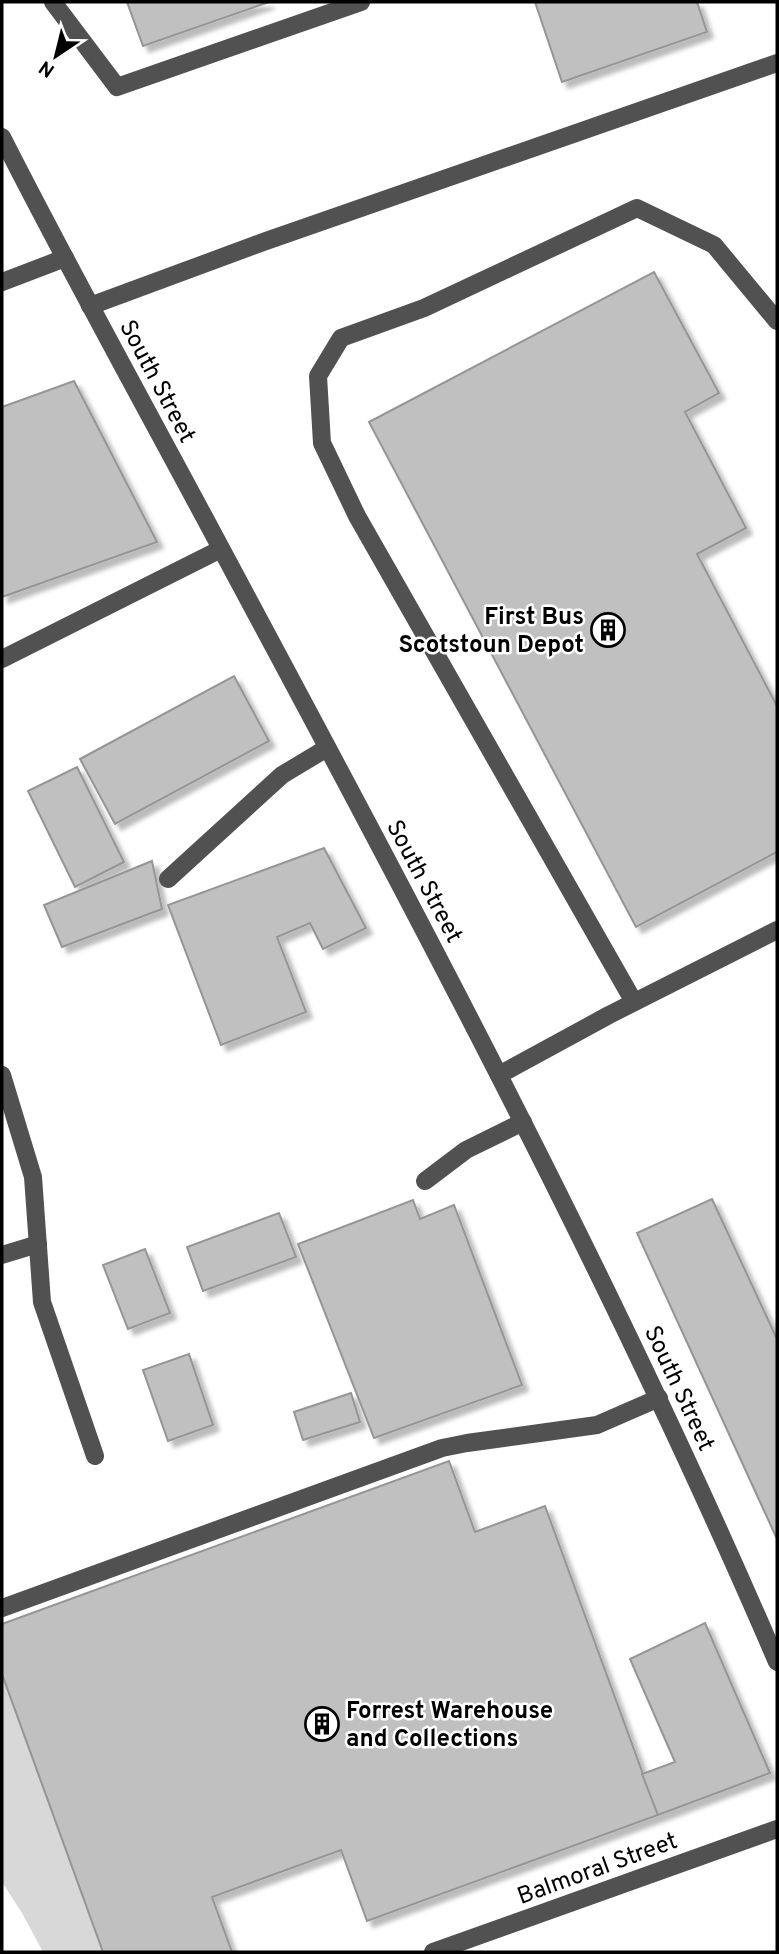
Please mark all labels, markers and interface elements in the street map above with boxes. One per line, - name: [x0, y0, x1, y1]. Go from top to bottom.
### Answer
- north arrow: [21, 21, 91, 91]
- text: N: [35, 55, 60, 82]
- street label: South Street: [111, 315, 201, 448]
- place label: First Bus Scotstoun Depot: [398, 603, 584, 661]
- building icon: First Bus Scotstoun Depot: [589, 611, 627, 649]
- street label: South Street: [378, 815, 468, 948]
- street label: South Street: [636, 1321, 720, 1456]
- place label: Forrest Warehouse and Collections: [346, 1697, 553, 1755]
- building icon: Forrest Warehouse and Collections: [303, 1705, 341, 1743]
- street label: Balmoral Street: [513, 1827, 682, 1913]

